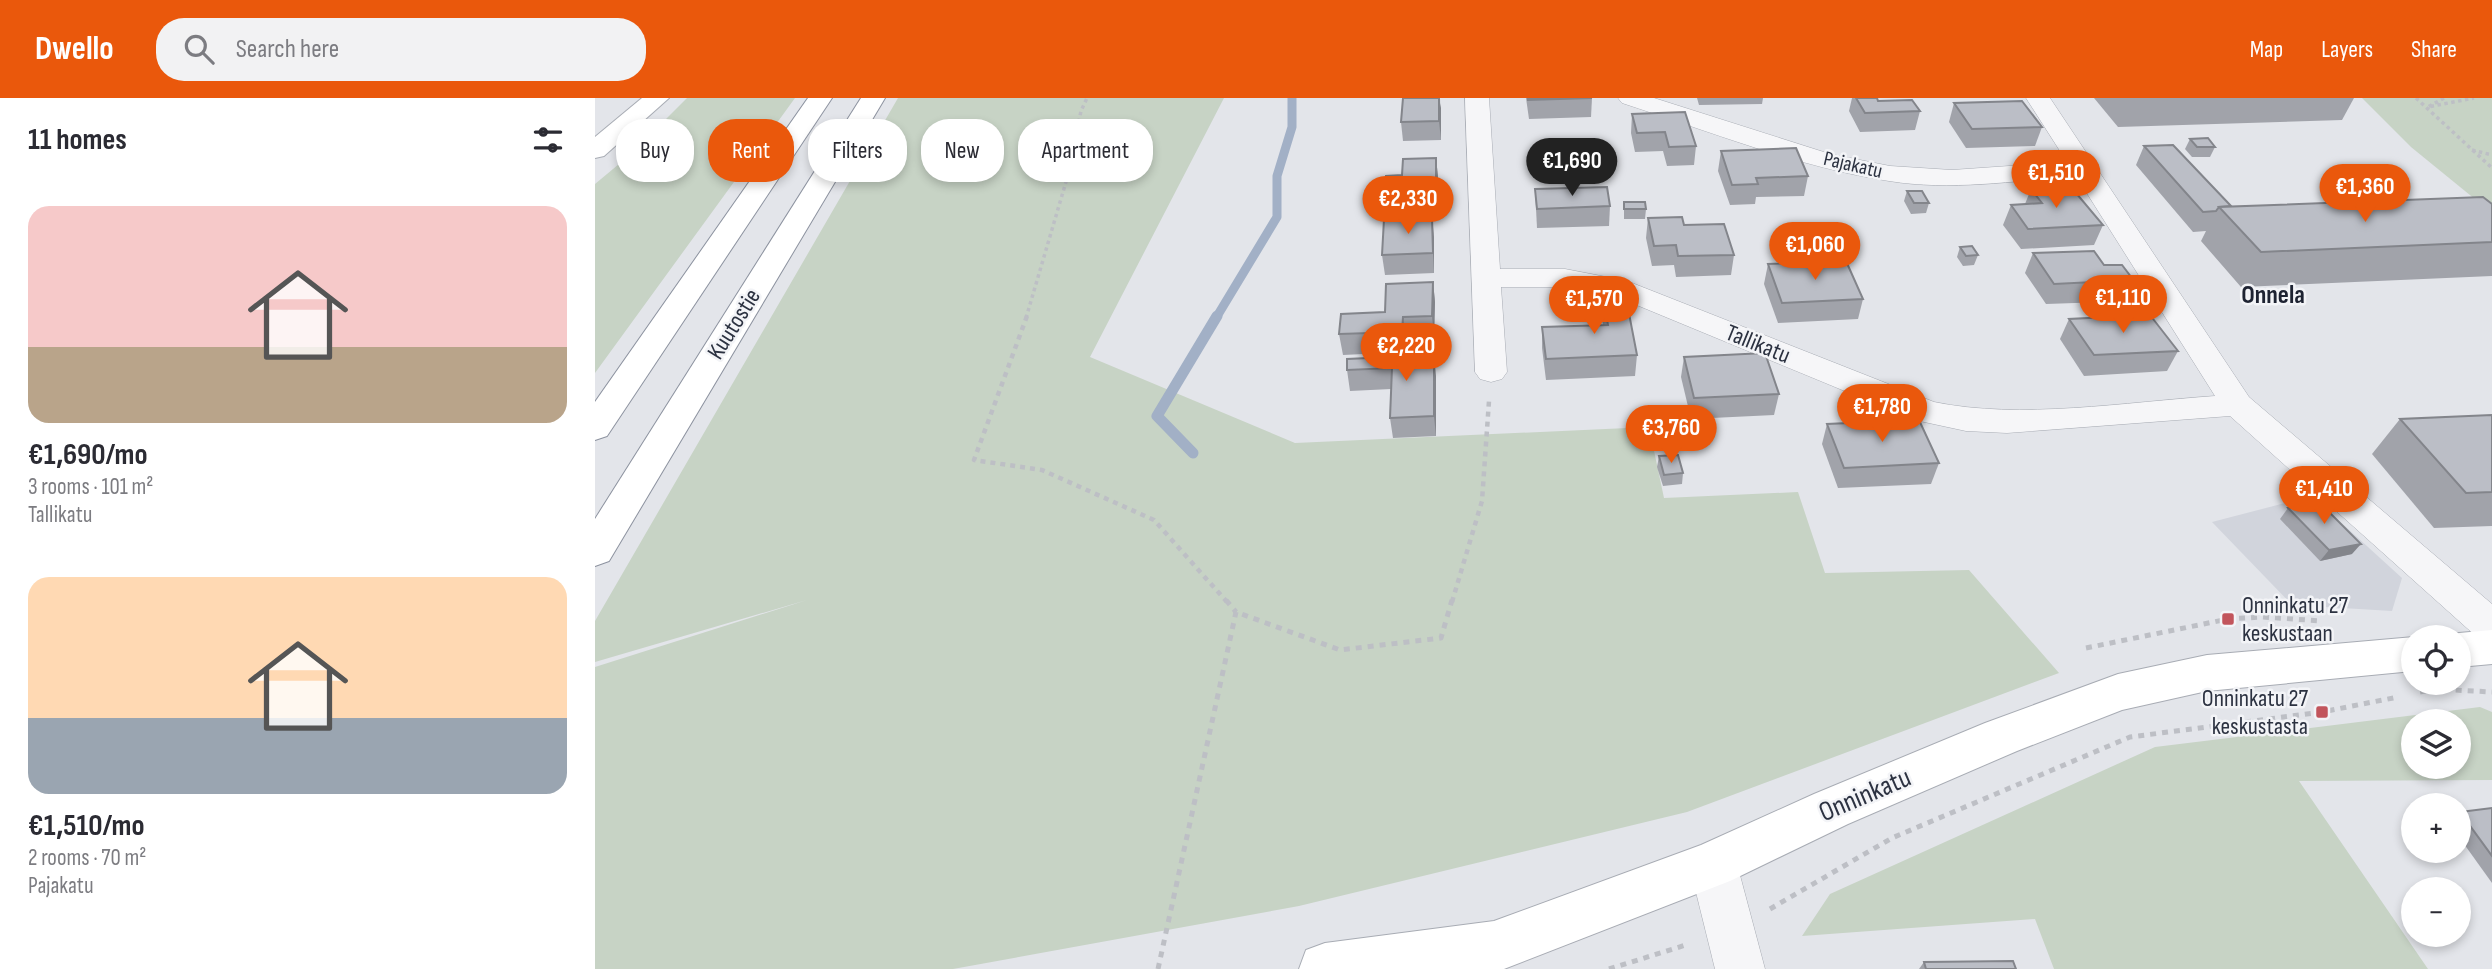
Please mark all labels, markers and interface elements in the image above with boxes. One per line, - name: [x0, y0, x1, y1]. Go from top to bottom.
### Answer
- search box: [156, 18, 646, 81]
- text: Dwello: [35, 29, 114, 69]
- icon: search: [180, 30, 218, 68]
- text: Search here: [236, 34, 339, 65]
- text: Map: [2250, 35, 2283, 64]
- text: Layers: [2321, 35, 2373, 64]
- text: Share: [2411, 35, 2457, 64]
- chip: Buy: [616, 119, 694, 182]
- chip: Rent: [708, 119, 794, 182]
- chip: Filters: [808, 119, 907, 182]
- chip: New: [921, 119, 1004, 182]
- chip: Apartment: [1018, 119, 1153, 182]
- icon: filters: [529, 121, 567, 159]
- text: 11 homes: [28, 122, 127, 158]
- pin: €1,690: [1515, 139, 1629, 198]
- street label: Pajakatu: [1821, 146, 1885, 184]
- text: €1,690: [1542, 147, 1602, 175]
- pin: €1,510: [1999, 150, 2113, 210]
- text: €1,510: [2027, 159, 2085, 187]
- pin: €1,360: [2308, 164, 2422, 224]
- text: €1,360: [2336, 173, 2394, 201]
- pin: €2,330: [1351, 176, 1465, 236]
- text: €2,330: [1379, 185, 1437, 213]
- pin: €1,060: [1758, 222, 1872, 282]
- text: €1,060: [1785, 231, 1845, 259]
- icon: home: [235, 252, 361, 378]
- pin: €1,110: [2066, 275, 2180, 335]
- pin: €1,570: [1537, 276, 1651, 336]
- district label: Onnela: [2241, 280, 2305, 311]
- street label: Kuutostie: [701, 283, 767, 365]
- text: €1,110: [2095, 284, 2151, 312]
- text: €1,570: [1565, 285, 1623, 313]
- street label: Tallikatu: [1721, 318, 1795, 370]
- pin: €2,220: [1349, 324, 1463, 383]
- text: €2,220: [1377, 332, 1435, 360]
- pin: €1,780: [1825, 384, 1939, 444]
- text: €1,780: [1853, 393, 1911, 421]
- pin: €3,760: [1614, 406, 1728, 465]
- text: €3,760: [1642, 414, 1700, 442]
- text: €1,690/mo: [28, 437, 147, 473]
- pin: €1,410: [2267, 466, 2381, 526]
- text: 3 rooms · 101 m²: [28, 473, 153, 501]
- text: €1,410: [2295, 475, 2353, 503]
- text: Tallikatu: [28, 501, 92, 529]
- place label: Onninkatu 27 keskustaan: [2242, 591, 2349, 648]
- marker: Onninkatu 27 keskustaan: [2220, 611, 2236, 627]
- icon: home: [235, 623, 361, 749]
- map controls: [2401, 625, 2471, 947]
- button: locate: [2401, 625, 2471, 695]
- place label: Onninkatu 27 keskustasta: [2202, 684, 2308, 741]
- marker: Onninkatu 27 keskustasta: [2314, 704, 2330, 720]
- button: layers: [2401, 709, 2471, 779]
- street label: Onninkatu: [1814, 761, 1916, 829]
- button: +: [2401, 793, 2471, 863]
- text: €1,510/mo: [28, 808, 145, 844]
- text: 2 rooms · 70 m²: [28, 844, 146, 872]
- text: Pajakatu: [28, 872, 94, 900]
- button: −: [2401, 877, 2471, 947]

